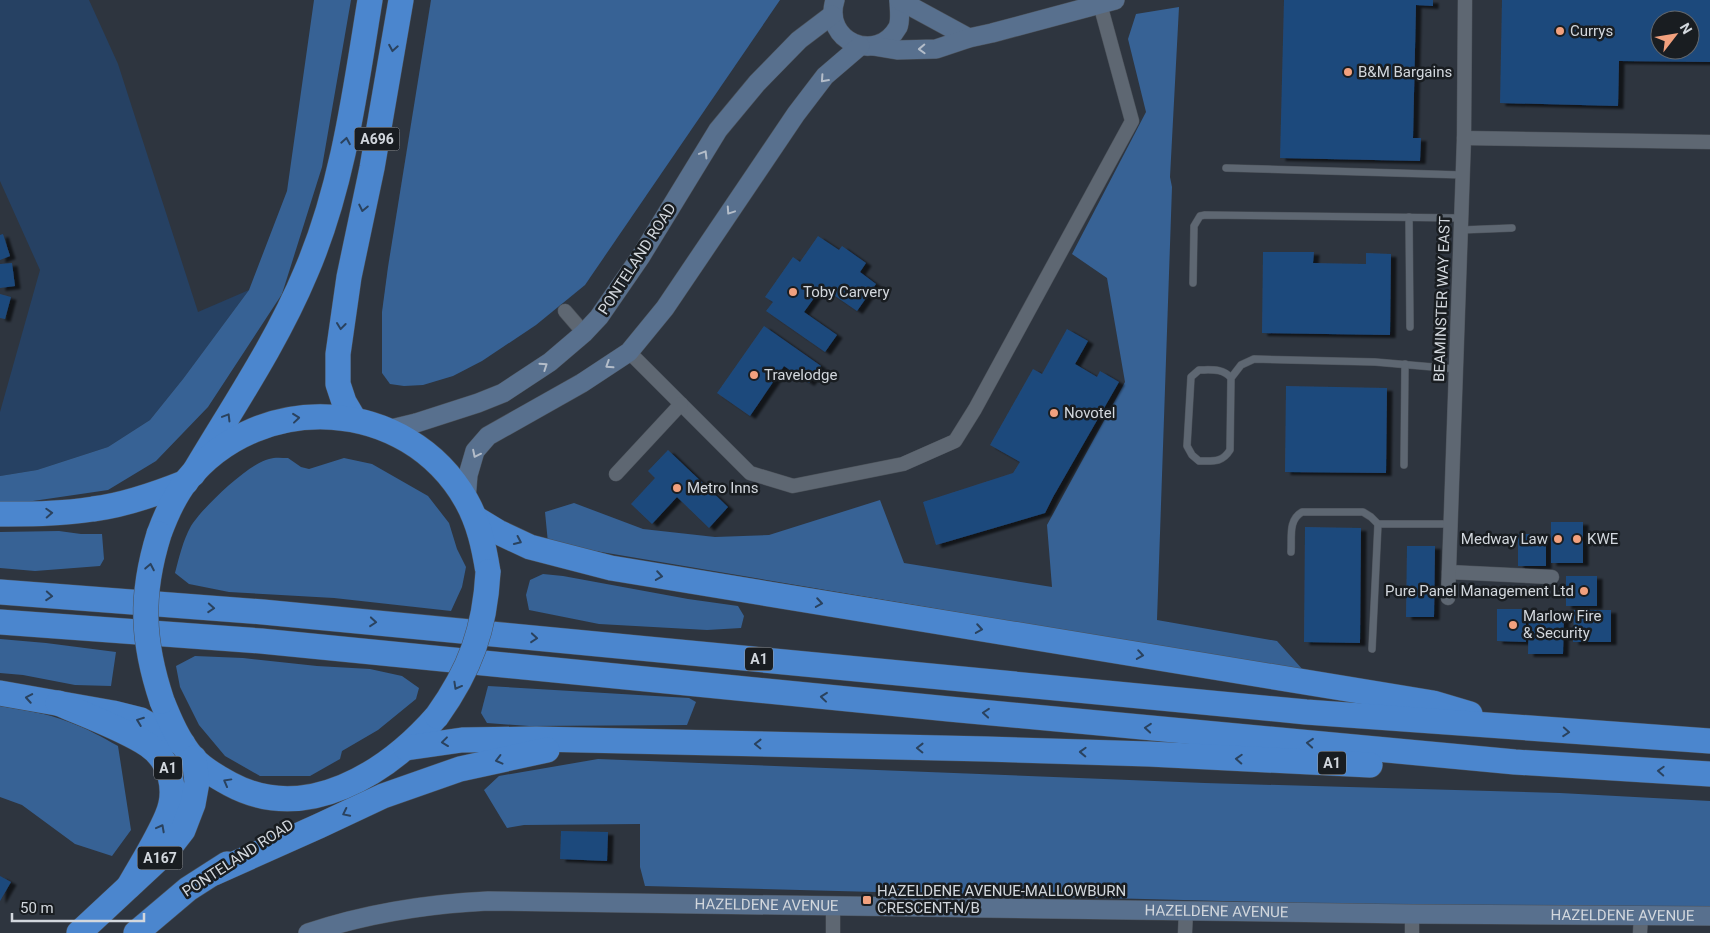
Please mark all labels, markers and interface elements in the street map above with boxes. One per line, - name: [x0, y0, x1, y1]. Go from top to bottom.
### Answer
- north arrow: [1650, 10, 1700, 60]
- text: N: [1677, 20, 1696, 37]
- place label: Currys: [1570, 22, 1613, 40]
- marker: Currys: [1554, 25, 1566, 37]
- one-way arrow: [388, 44, 398, 52]
- one-way arrow: [917, 44, 925, 55]
- place label: B&M Bargains: [1358, 63, 1452, 81]
- marker: B&M Bargains: [1342, 66, 1354, 78]
- one-way arrow: [821, 73, 830, 82]
- road number: A696: [354, 128, 400, 150]
- one-way arrow: [340, 137, 350, 146]
- one-way arrow: [697, 151, 707, 160]
- street label: PONTELAND ROAD: [594, 200, 680, 318]
- one-way arrow: [359, 203, 369, 212]
- one-way arrow: [727, 205, 736, 215]
- street label: BEAMINSTER WAY EAST: [1430, 216, 1454, 382]
- place label: Toby Carvery: [803, 283, 890, 301]
- marker: Toby Carvery: [787, 286, 799, 298]
- one-way arrow: [336, 322, 347, 330]
- one-way arrow: [605, 359, 615, 368]
- one-way arrow: [539, 363, 548, 373]
- place label: Travelodge: [764, 366, 837, 384]
- marker: Travelodge: [748, 369, 760, 381]
- place label: Novotel: [1064, 404, 1115, 422]
- marker: Novotel: [1048, 407, 1060, 419]
- one-way arrow: [220, 413, 230, 422]
- one-way arrow: [293, 413, 301, 424]
- one-way arrow: [471, 449, 482, 458]
- place label: Metro Inns: [687, 479, 759, 497]
- marker: Metro Inns: [671, 482, 683, 494]
- one-way arrow: [45, 507, 53, 518]
- place label: Medway Law: [1461, 530, 1548, 548]
- place label: KWE: [1587, 530, 1619, 548]
- marker: Medway Law: [1552, 533, 1564, 545]
- marker: KWE: [1571, 533, 1583, 545]
- one-way arrow: [513, 535, 522, 546]
- one-way arrow: [144, 563, 155, 572]
- one-way arrow: [654, 571, 663, 581]
- place label: Pure Panel Management Ltd: [1385, 582, 1574, 600]
- marker: Pure Panel Management Ltd: [1578, 585, 1590, 597]
- one-way arrow: [45, 590, 53, 601]
- one-way arrow: [815, 597, 823, 607]
- one-way arrow: [207, 602, 215, 613]
- place label: Marlow Fire & Security: [1523, 607, 1601, 642]
- one-way arrow: [369, 616, 377, 627]
- marker: Marlow Fire & Security: [1507, 619, 1519, 631]
- one-way arrow: [975, 624, 984, 634]
- one-way arrow: [531, 632, 539, 643]
- road number: A1: [745, 648, 773, 671]
- one-way arrow: [1135, 650, 1144, 660]
- one-way arrow: [454, 680, 464, 689]
- one-way arrow: [820, 692, 828, 703]
- one-way arrow: [25, 694, 34, 704]
- one-way arrow: [982, 708, 990, 719]
- one-way arrow: [136, 717, 145, 727]
- one-way arrow: [1143, 723, 1151, 734]
- one-way arrow: [1563, 726, 1571, 737]
- one-way arrow: [441, 736, 449, 747]
- one-way arrow: [1305, 738, 1313, 749]
- one-way arrow: [754, 739, 762, 750]
- one-way arrow: [916, 742, 924, 753]
- one-way arrow: [1079, 747, 1086, 757]
- road number: A1: [1318, 751, 1346, 774]
- one-way arrow: [1235, 753, 1243, 764]
- one-way arrow: [495, 754, 504, 765]
- road number: A1: [154, 756, 182, 780]
- one-way arrow: [1657, 765, 1665, 776]
- one-way arrow: [224, 779, 233, 789]
- one-way arrow: [342, 807, 351, 817]
- street label: PONTELAND ROAD: [179, 815, 297, 901]
- one-way arrow: [155, 824, 165, 833]
- road number: A167: [138, 846, 182, 870]
- place label: HAZELDENE AVENUE-MALLOWBURN CRESCENT-N/B: [877, 882, 1126, 917]
- scale bar: [12, 890, 145, 922]
- marker: HAZELDENE AVENUE-MALLOWBURN CRESCENT-N/B: [861, 894, 873, 906]
- street label: HAZELDENE AVENUE: [695, 895, 839, 915]
- text: 50 m: [20, 899, 54, 917]
- street label: HAZELDENE AVENUE: [1144, 901, 1289, 921]
- street label: HAZELDENE AVENUE: [1551, 906, 1695, 925]

